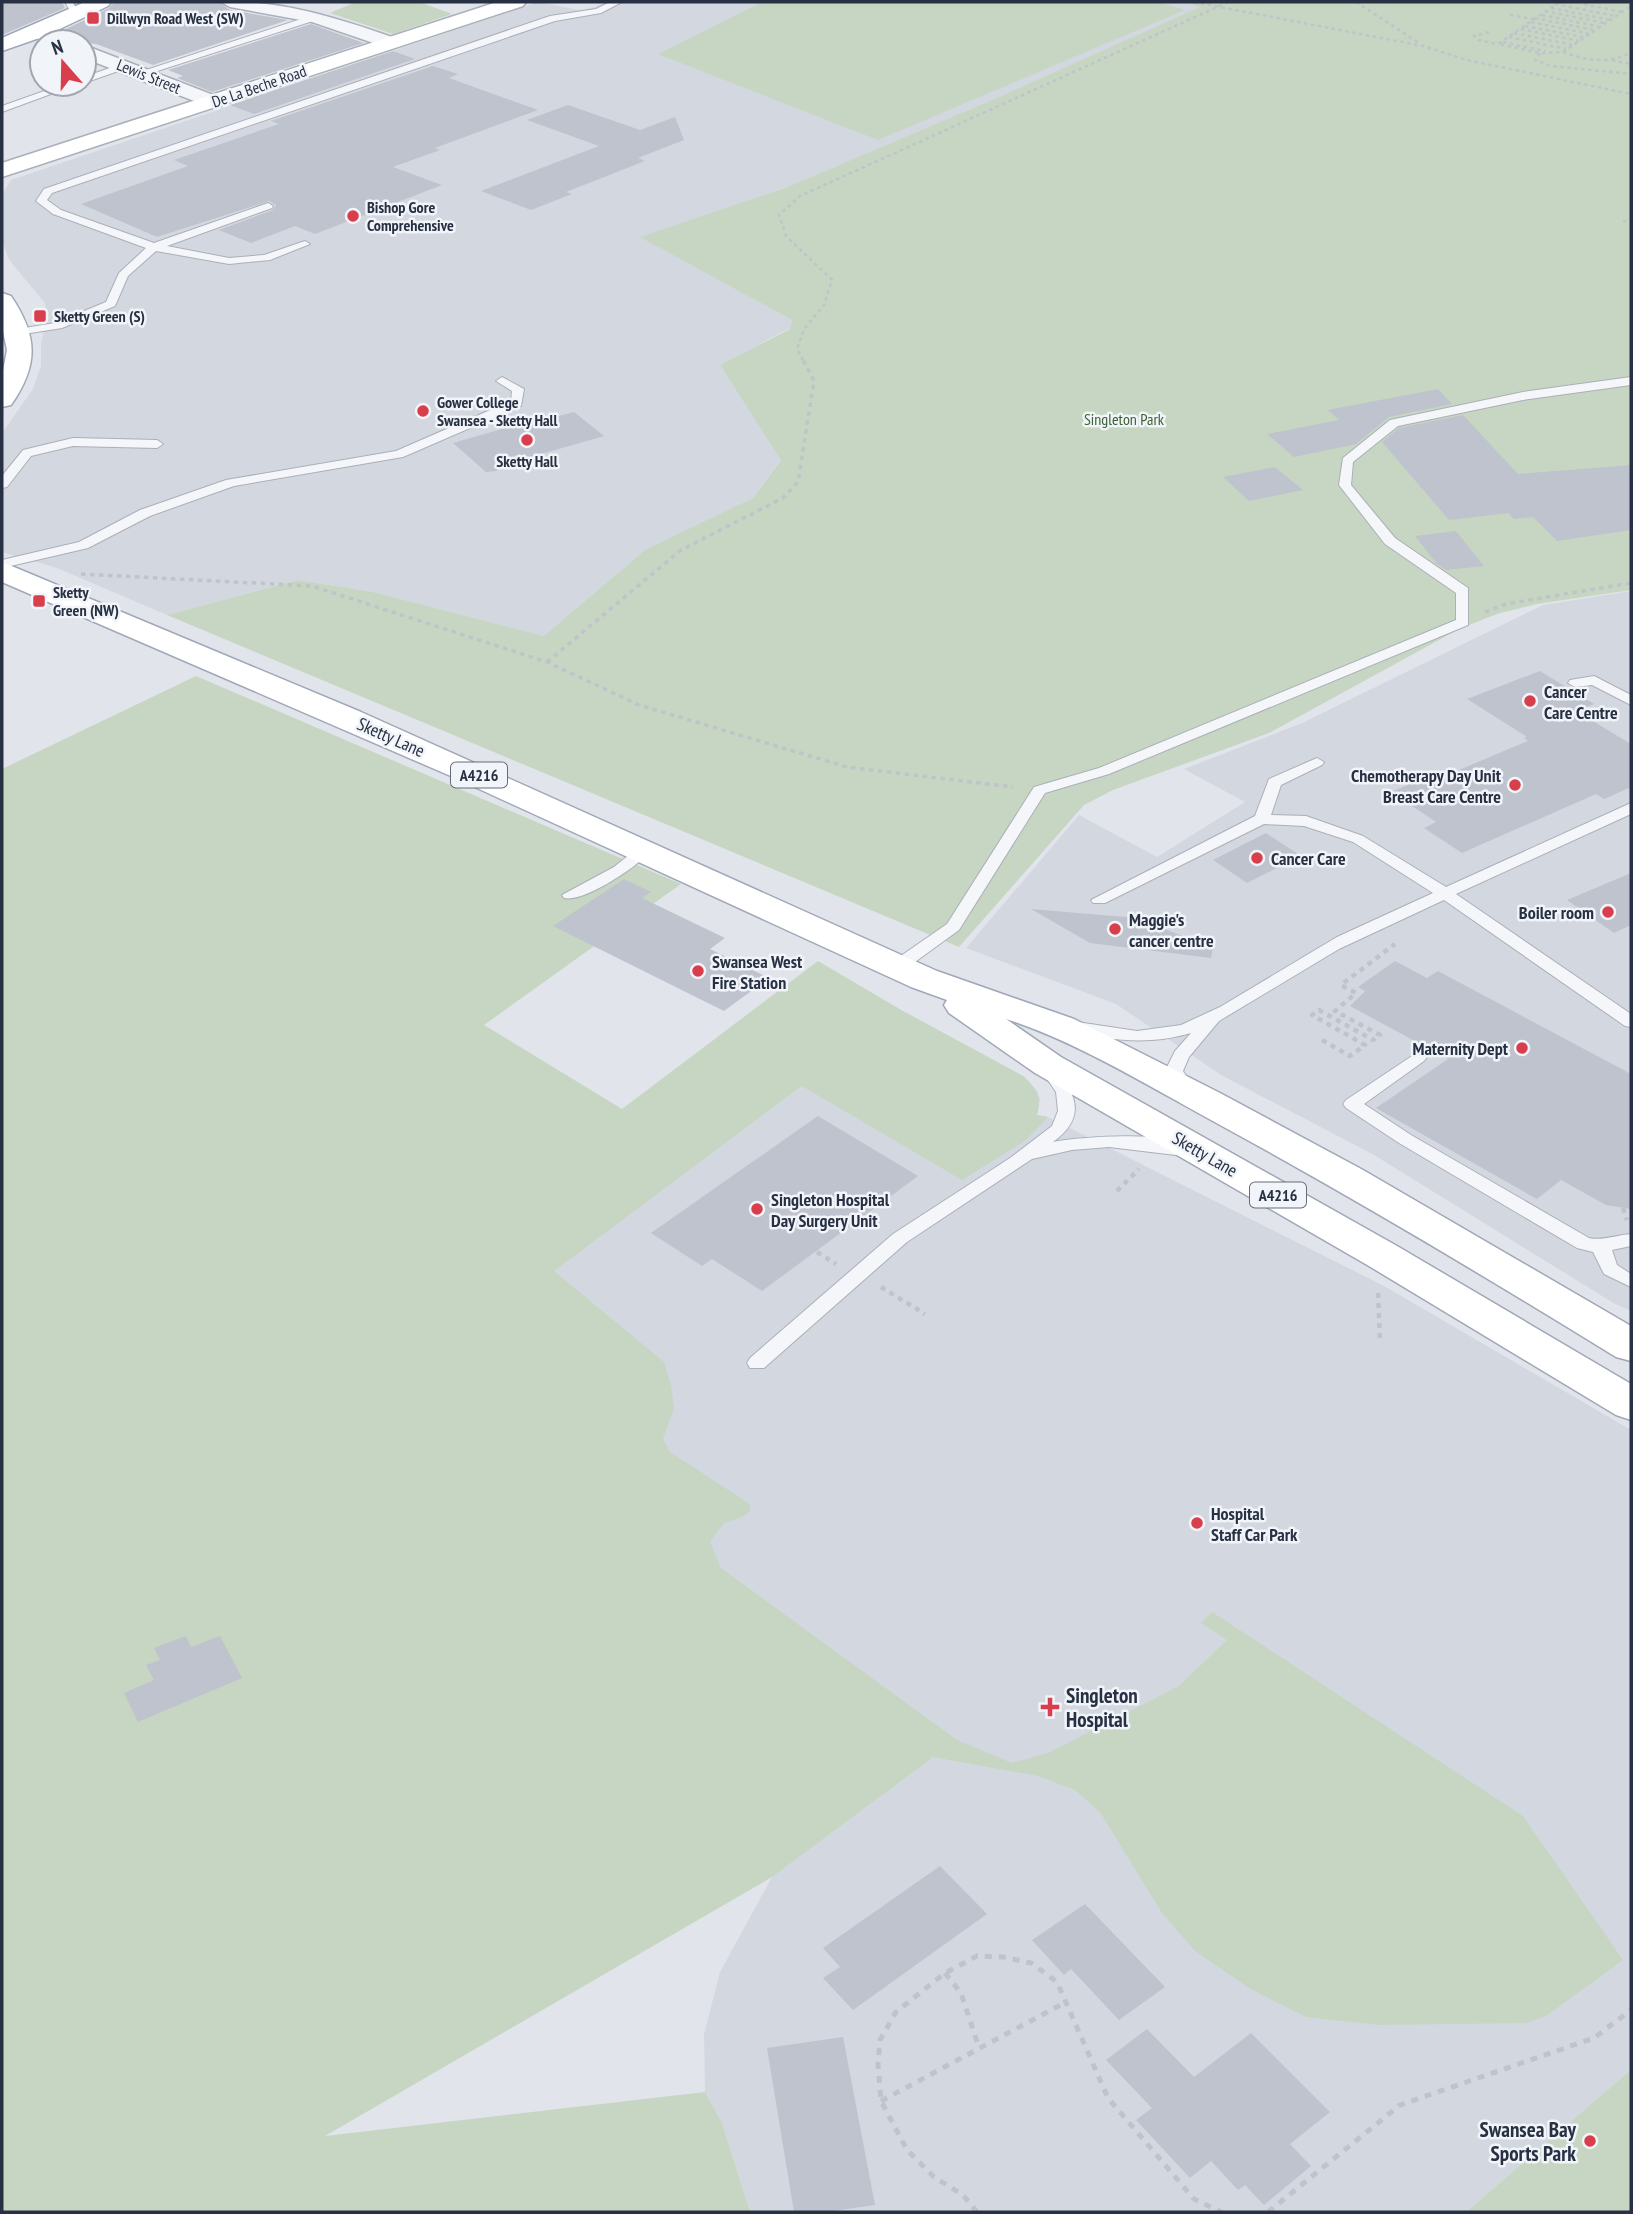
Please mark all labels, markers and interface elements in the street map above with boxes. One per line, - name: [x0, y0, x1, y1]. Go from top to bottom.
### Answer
- place label: Dillwyn Road West (SW): [107, 8, 244, 28]
- marker: Dillwyn Road West (SW): [85, 10, 101, 26]
- north arrow: [28, 28, 98, 98]
- text: N: [48, 34, 66, 60]
- street label: Lewis Street: [114, 54, 184, 98]
- street label: De La Beche Road: [209, 60, 309, 112]
- place label: Bishop Gore Comprehensive: [367, 197, 454, 235]
- marker: Bishop Gore Comprehensive: [345, 208, 361, 224]
- place label: Sketty Green (S): [54, 306, 145, 326]
- marker: Sketty Green (S): [32, 308, 48, 324]
- place label: Gower College Swansea - Sketty Hall: [437, 392, 557, 430]
- marker: Gower College Swansea - Sketty Hall: [415, 403, 431, 419]
- park label: Singleton Park: [1084, 409, 1165, 429]
- marker: Sketty Hall: [519, 432, 535, 448]
- place label: Sketty Hall: [496, 451, 558, 471]
- place label: Sketty Green (NW): [53, 582, 119, 620]
- marker: Sketty Green (NW): [31, 593, 47, 609]
- place label: Cancer Care Centre: [1544, 680, 1618, 724]
- marker: Cancer Care Centre: [1522, 693, 1538, 709]
- street label: Sketty Lane: [354, 712, 428, 762]
- road number: A4216: [451, 762, 507, 788]
- place label: Chemotherapy Day Unit Breast Care Centre: [1351, 764, 1502, 808]
- marker: Chemotherapy Day Unit Breast Care Centre: [1507, 777, 1523, 793]
- place label: Cancer Care: [1271, 847, 1346, 870]
- marker: Cancer Care: [1249, 850, 1265, 866]
- place label: Boiler room: [1519, 901, 1594, 924]
- marker: Boiler room: [1600, 904, 1616, 920]
- place label: Maggie's cancer centre: [1129, 908, 1214, 952]
- marker: Maggie's cancer centre: [1107, 921, 1123, 937]
- place label: Swansea West Fire Station: [712, 950, 803, 994]
- marker: Swansea West Fire Station: [690, 963, 706, 979]
- place label: Maternity Dept: [1412, 1037, 1509, 1060]
- marker: Maternity Dept: [1514, 1040, 1530, 1056]
- street label: Sketty Lane: [1168, 1126, 1242, 1182]
- road number: A4216: [1250, 1182, 1306, 1208]
- place label: Singleton Hospital Day Surgery Unit: [771, 1188, 890, 1232]
- marker: Singleton Hospital Day Surgery Unit: [749, 1201, 765, 1217]
- place label: Hospital Staff Car Park: [1211, 1502, 1298, 1546]
- marker: Hospital Staff Car Park: [1189, 1515, 1205, 1531]
- place label: Singleton Hospital: [1066, 1682, 1138, 1733]
- marker: Singleton Hospital: [1040, 1697, 1060, 1717]
- place label: Swansea Bay Sports Park: [1479, 2116, 1577, 2167]
- marker: Swansea Bay Sports Park: [1582, 2133, 1598, 2149]

